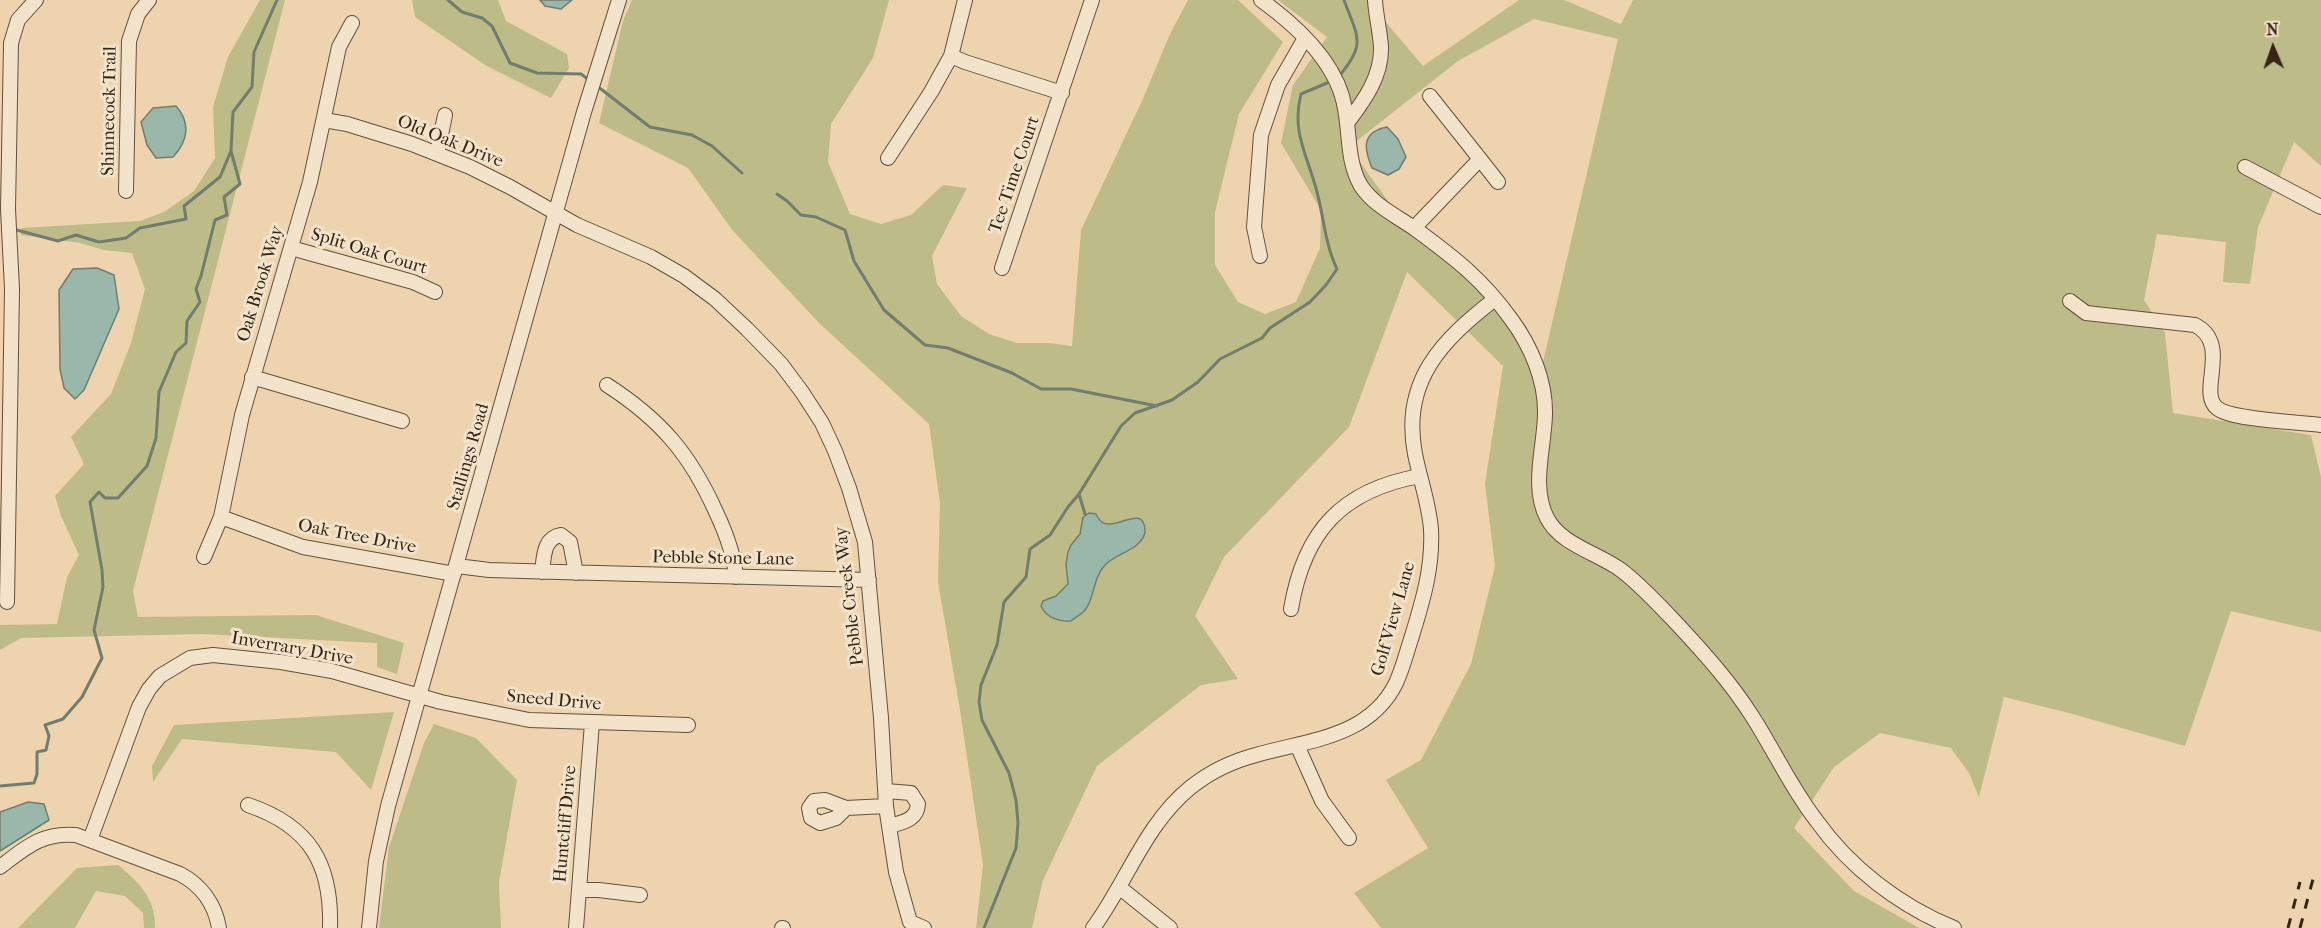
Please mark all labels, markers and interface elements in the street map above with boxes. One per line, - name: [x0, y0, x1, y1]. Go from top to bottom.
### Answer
- north arrow: [2243, 18, 2303, 78]
- text: N: [2266, 20, 2279, 39]
- street label: Shinnecock Trail: [98, 46, 122, 176]
- street label: Old Oak Drive: [394, 111, 506, 173]
- street label: Tee Time Court: [985, 114, 1045, 236]
- street label: Oak Brook Way: [233, 223, 289, 345]
- street label: Split Oak Court: [308, 224, 430, 280]
- street label: Stallings Road: [443, 401, 495, 513]
- street label: Oak Tree Drive: [296, 515, 418, 559]
- street label: Pebble Creek Way: [831, 525, 869, 667]
- street label: Pebble Stone Lane: [652, 547, 794, 571]
- street label: Golf View Lane: [1367, 559, 1421, 679]
- street label: Inverrary Drive: [229, 628, 355, 670]
- street label: Sneed Drive: [506, 686, 602, 716]
- street label: Huntcliff Drive: [550, 764, 582, 884]

